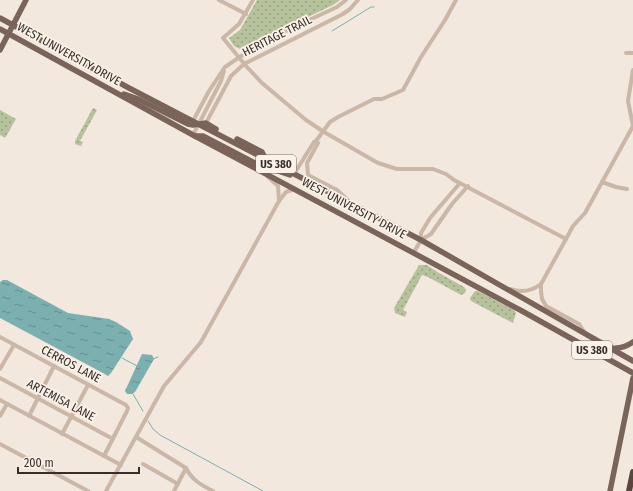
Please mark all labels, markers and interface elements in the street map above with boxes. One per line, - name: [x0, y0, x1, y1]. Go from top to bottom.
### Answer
- street label: HERITAGE TRAIL: [240, 12, 315, 59]
- street label: WEST UNIVERSITY DRIVE: [15, 20, 123, 88]
- road number: US 380: [256, 155, 296, 173]
- street label: WEST UNIVERSITY DRIVE: [299, 175, 409, 242]
- road number: US 380: [572, 341, 612, 359]
- street label: CERROS LANE: [39, 342, 104, 386]
- street label: ARTEMISA LANE: [25, 376, 98, 424]
- scale bar: [18, 449, 139, 475]
- text: 200 m: [24, 456, 54, 470]

